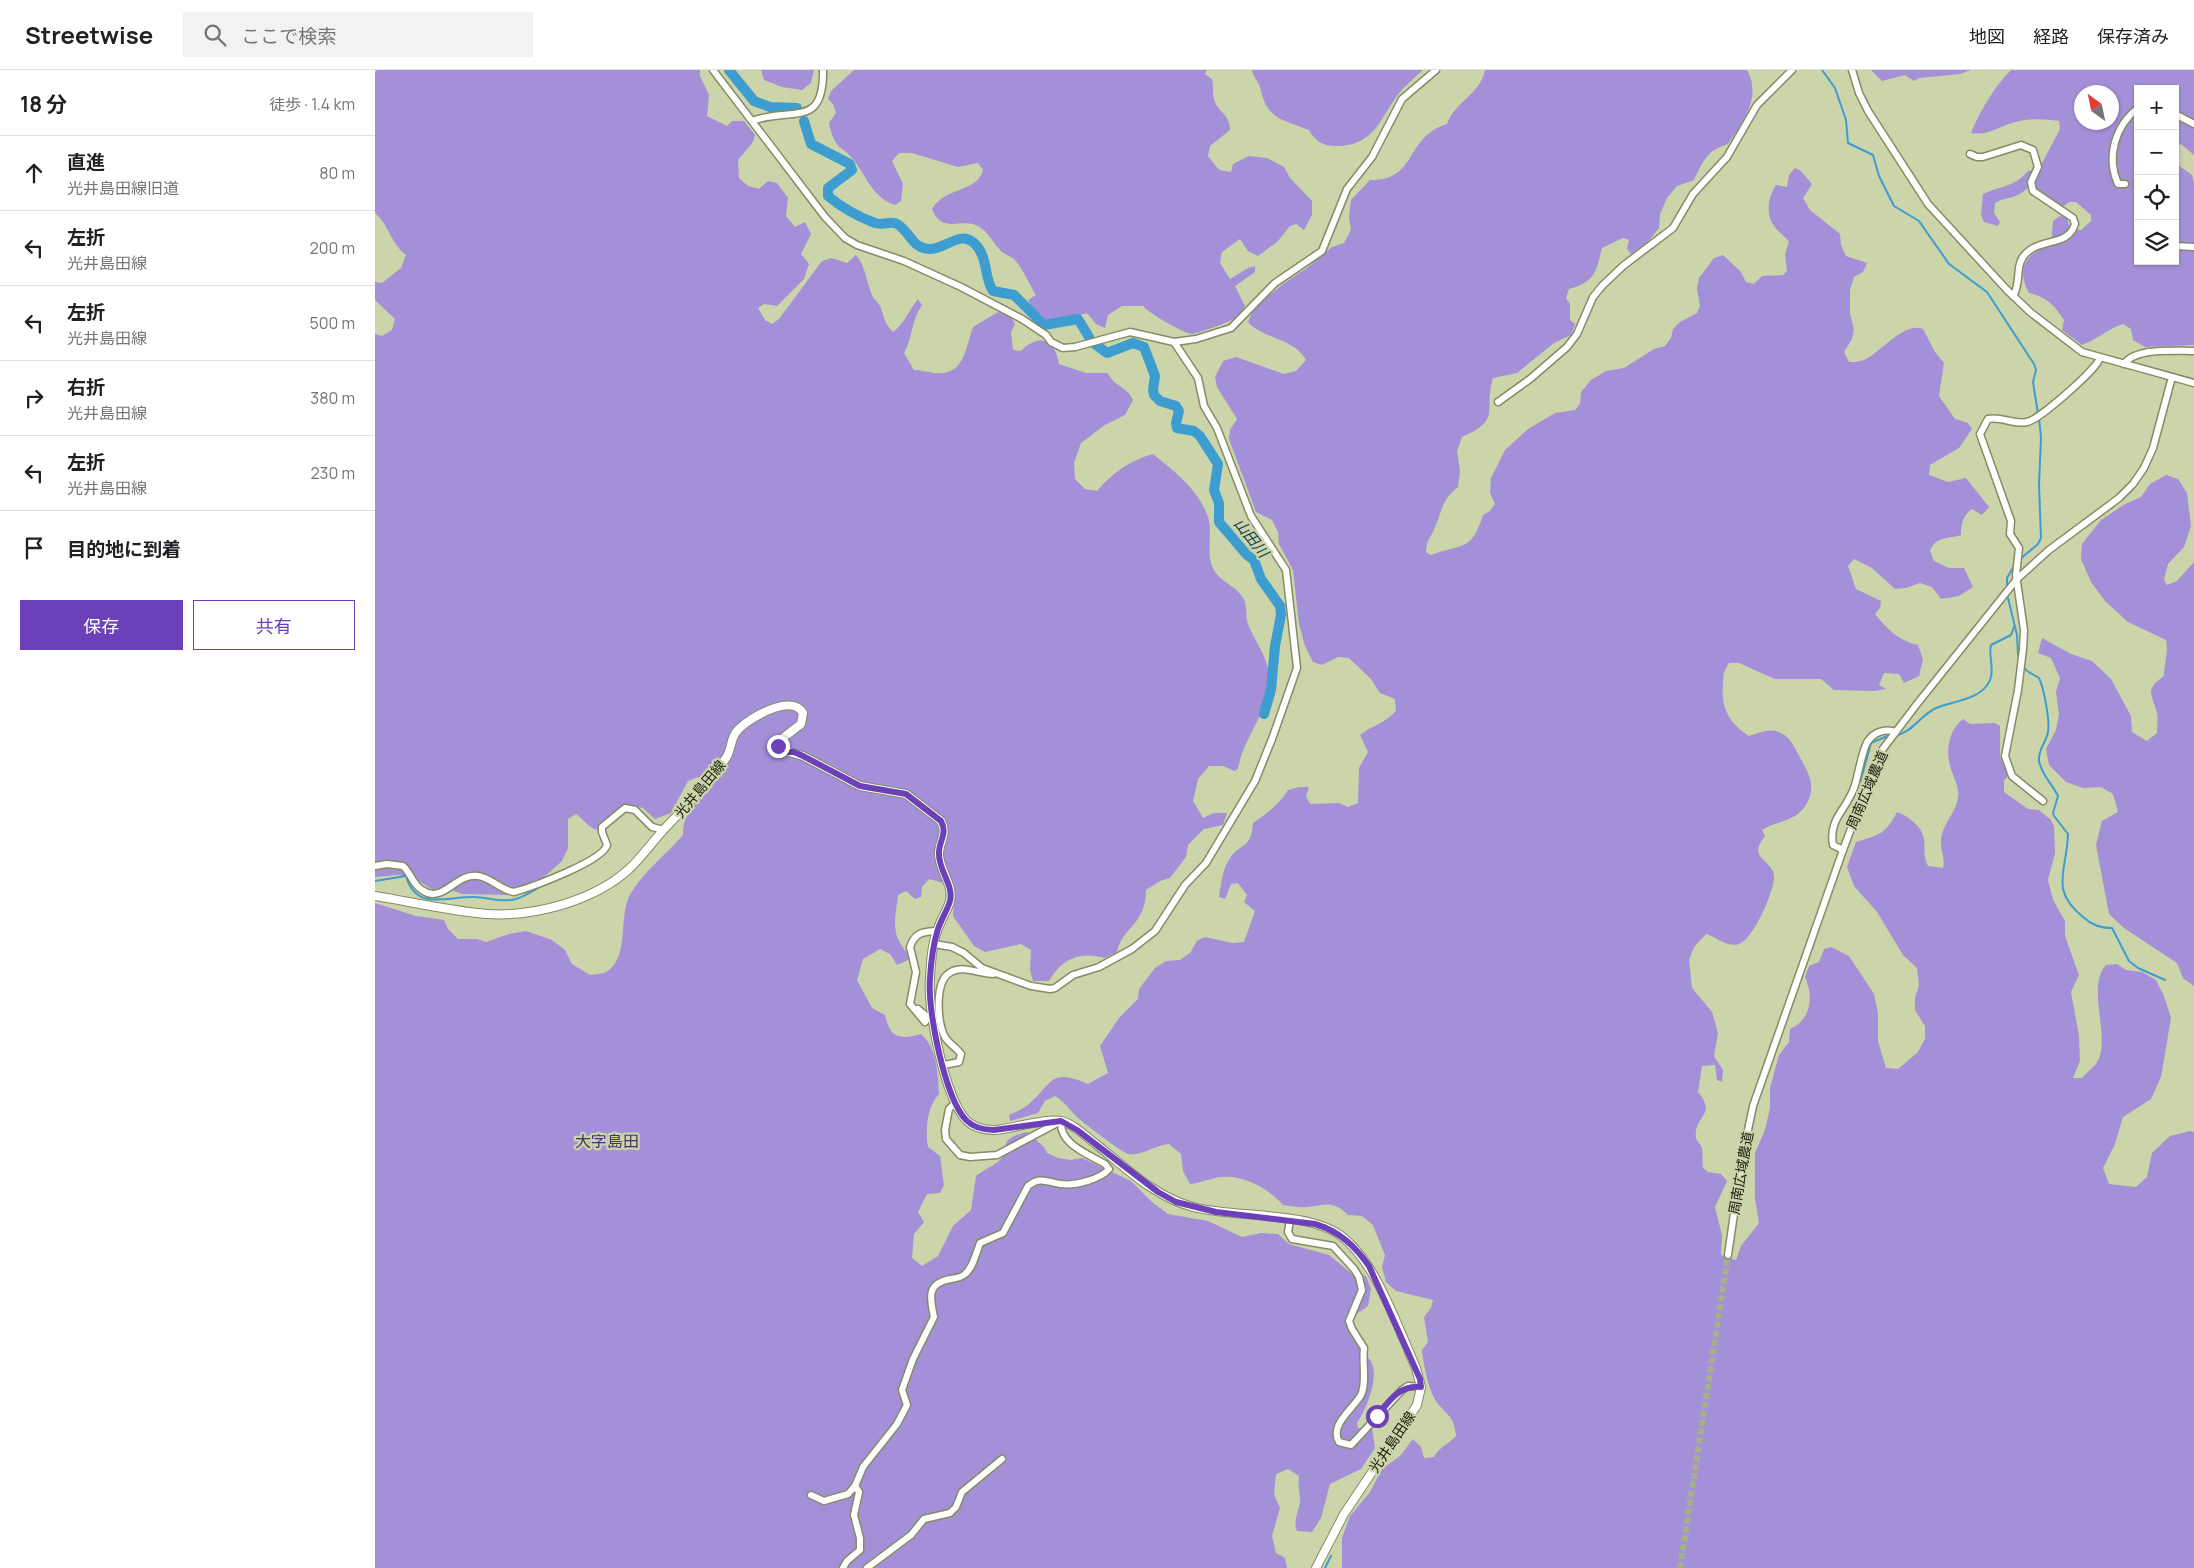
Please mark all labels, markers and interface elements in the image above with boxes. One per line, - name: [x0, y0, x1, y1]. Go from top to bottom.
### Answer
- search box: [183, 12, 533, 57]
- text: Streetwise: [25, 18, 153, 51]
- icon: search: [201, 21, 229, 49]
- text: ここで検索: [241, 23, 336, 49]
- text: 地図: [1969, 24, 2005, 48]
- text: 経路: [2033, 24, 2069, 48]
- text: 保存済み: [2097, 24, 2169, 48]
- north arrow: [2074, 85, 2119, 130]
- map controls: [2134, 85, 2179, 265]
- button: +: [2134, 85, 2179, 130]
- text: 18 分: [20, 90, 67, 118]
- text: 徒歩 · 1.4 km: [269, 93, 355, 115]
- button: −: [2134, 130, 2179, 175]
- text: 直進: [67, 149, 105, 175]
- icon: ahead: [20, 159, 48, 187]
- text: 80 m: [319, 162, 355, 184]
- button: locate: [2134, 175, 2179, 220]
- text: 光井島田線旧道: [67, 177, 179, 199]
- button: layers: [2134, 220, 2179, 265]
- text: 左折: [67, 224, 105, 250]
- icon: left: [20, 234, 48, 262]
- text: 200 m: [310, 237, 355, 259]
- text: 光井島田線: [67, 252, 147, 274]
- text: 左折: [67, 299, 105, 325]
- icon: left: [20, 309, 48, 337]
- text: 500 m: [309, 312, 355, 334]
- text: 光井島田線: [67, 327, 147, 349]
- text: 右折: [67, 374, 105, 400]
- icon: right: [20, 384, 48, 412]
- text: 380 m: [310, 387, 355, 409]
- text: 光井島田線: [67, 402, 147, 424]
- text: 左折: [67, 449, 105, 475]
- icon: left: [20, 459, 48, 487]
- text: 230 m: [311, 462, 355, 484]
- text: 光井島田線: [67, 477, 147, 499]
- water label: 山田川: [1229, 514, 1275, 563]
- icon: arrive: [20, 534, 48, 562]
- text: 目的地に到着: [67, 536, 181, 562]
- button: 保存: [20, 600, 183, 650]
- button: 共有: [193, 600, 355, 650]
- route end: [767, 735, 790, 758]
- street label: 周南広域農道: [1841, 747, 1892, 832]
- street label: 光井島田線: [670, 756, 729, 822]
- district label: 大字島田: [575, 1130, 639, 1152]
- street label: 周南広域農道: [1724, 1130, 1757, 1216]
- route start: [1366, 1405, 1389, 1428]
- street label: 光井島田線: [1364, 1407, 1419, 1476]

